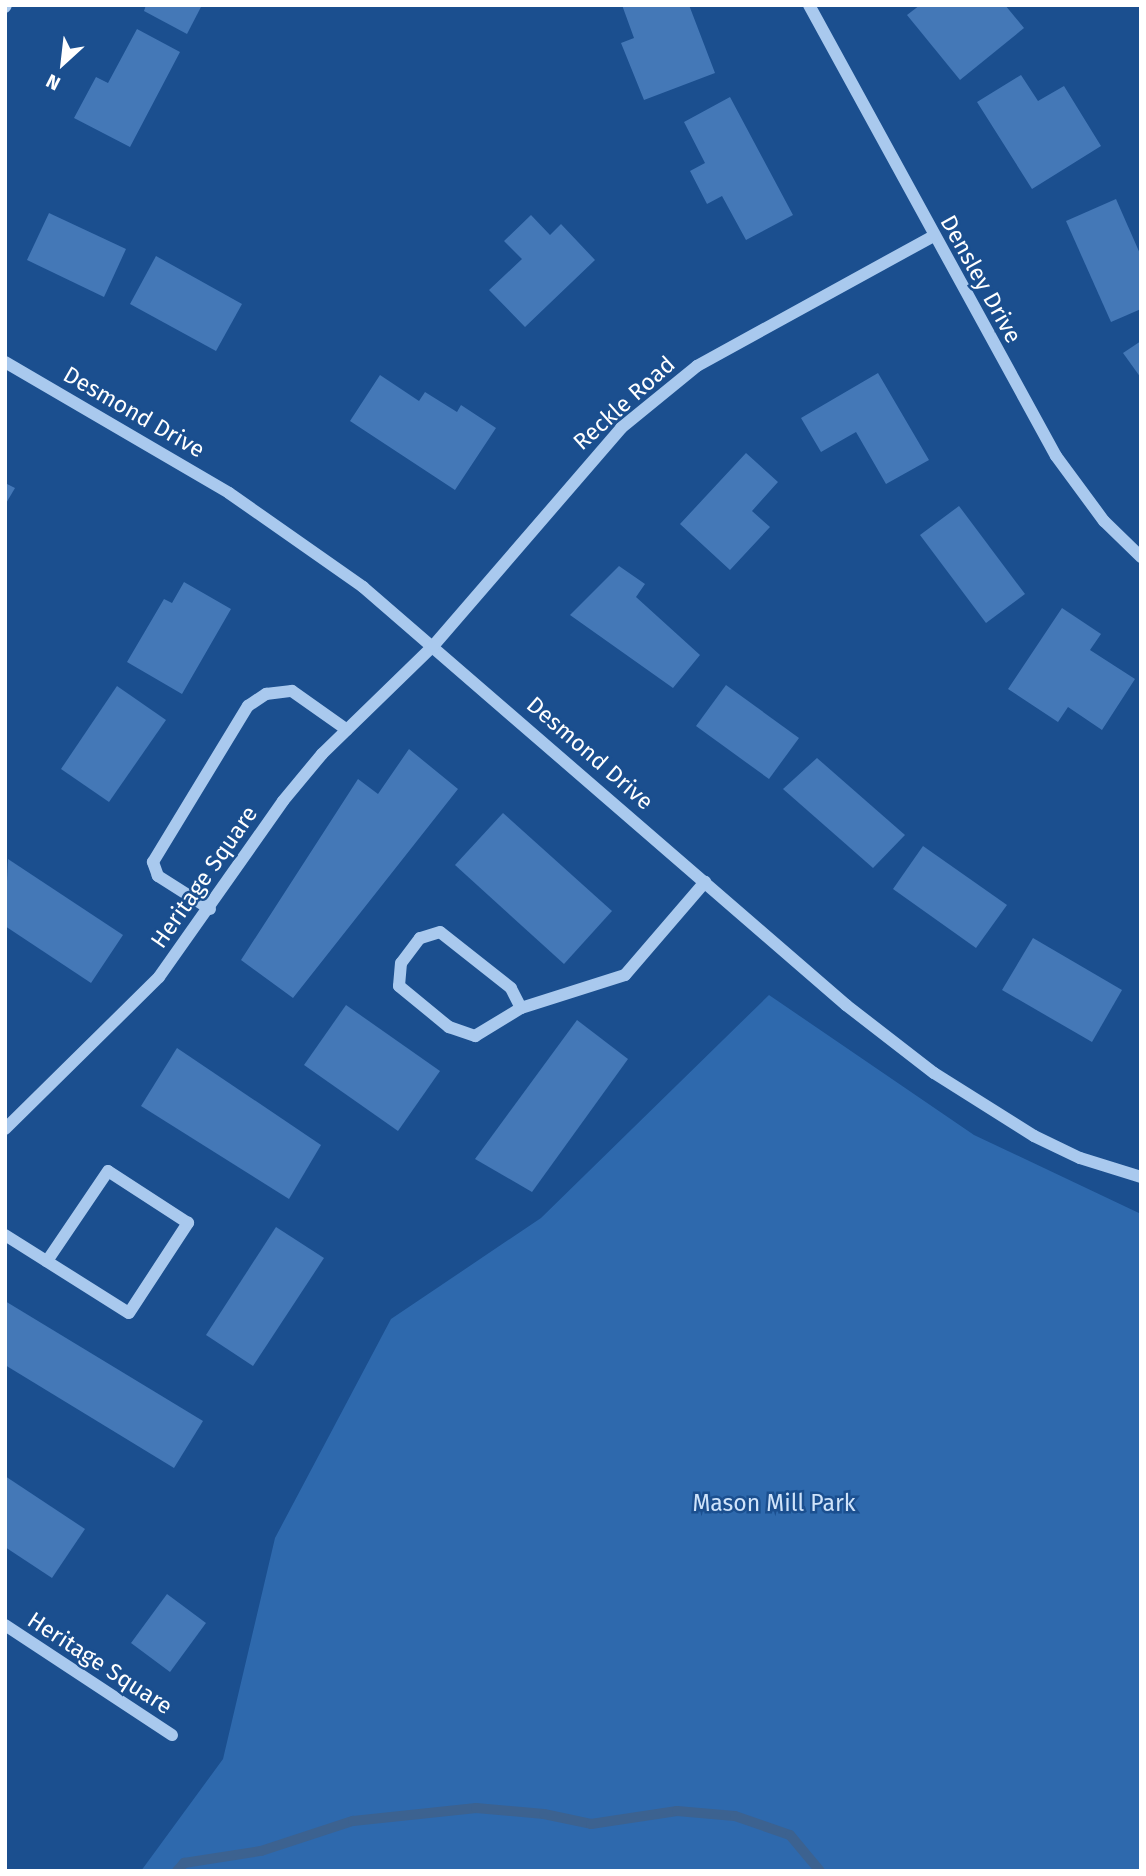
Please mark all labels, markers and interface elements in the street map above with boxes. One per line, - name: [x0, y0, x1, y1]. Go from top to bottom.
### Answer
- north arrow: [28, 28, 98, 98]
- text: N: [42, 69, 64, 95]
- street label: Densley Drive: [935, 210, 1027, 348]
- street label: Reckle Road: [568, 350, 680, 456]
- street label: Desmond Drive: [58, 360, 210, 464]
- street label: Desmond Drive: [521, 691, 659, 815]
- street label: Heritage Square: [145, 801, 263, 953]
- park label: Mason Mill Park: [692, 1489, 856, 1517]
- street label: Heritage Square: [22, 1606, 178, 1720]

